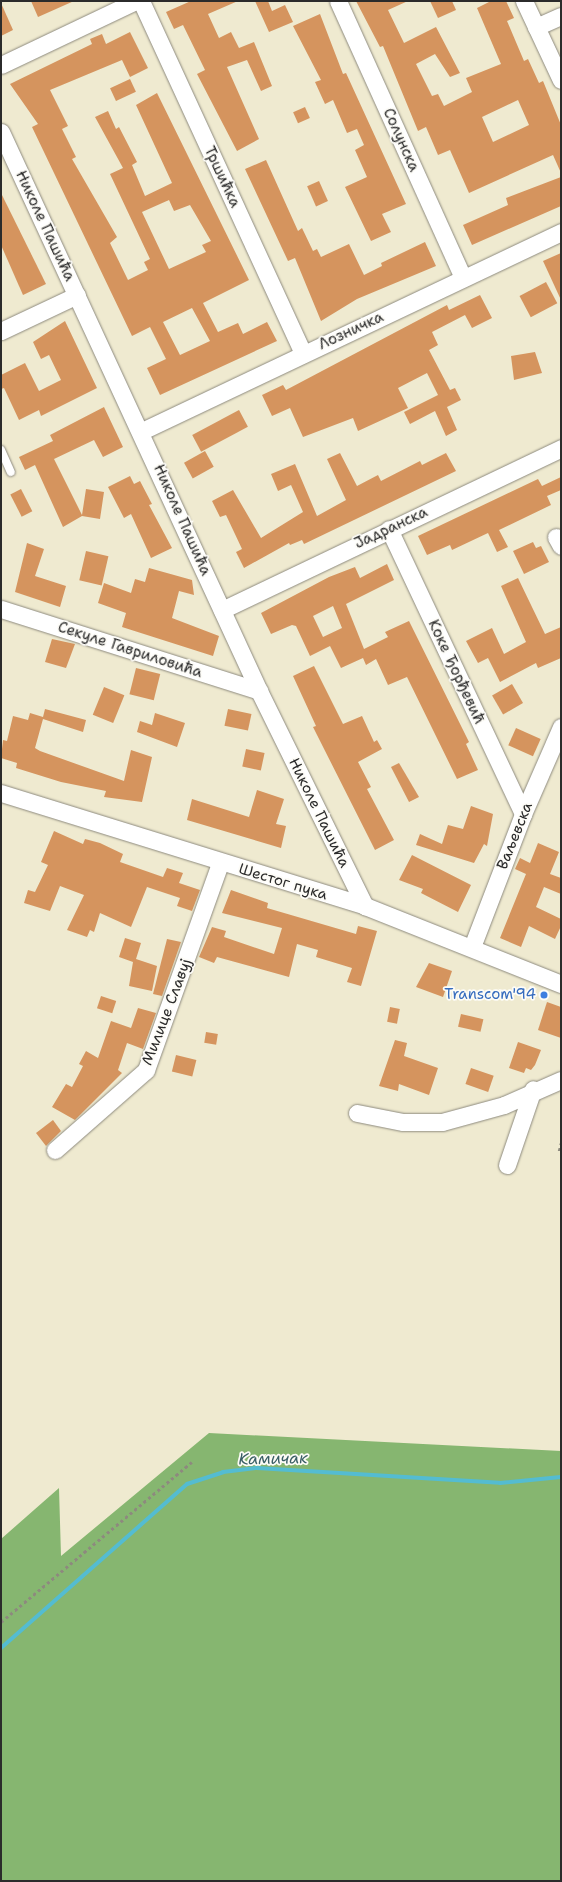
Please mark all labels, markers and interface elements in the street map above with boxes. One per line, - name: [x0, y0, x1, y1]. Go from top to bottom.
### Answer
- street label: Солунска: [379, 105, 423, 175]
- street label: Тршићка: [200, 143, 244, 211]
- street label: Николе Пашића: [12, 168, 78, 284]
- street label: Лозничка: [316, 308, 386, 354]
- street label: Николе Пашића: [149, 462, 215, 578]
- street label: Јадранска: [351, 503, 431, 553]
- street label: Коке Ђорђевић: [424, 617, 488, 727]
- street label: Секуле Гавриловића: [55, 618, 205, 682]
- street label: Николе Пашића: [285, 755, 353, 871]
- street label: Ваљевска: [493, 800, 537, 872]
- street label: Шестог пука: [236, 860, 330, 904]
- street label: Милице Славуј: [138, 956, 196, 1068]
- place label: Transcom'94: [444, 986, 536, 1004]
- marker: Transcom'94: [539, 990, 549, 1000]
- water label: Камичак: [238, 1449, 308, 1469]

